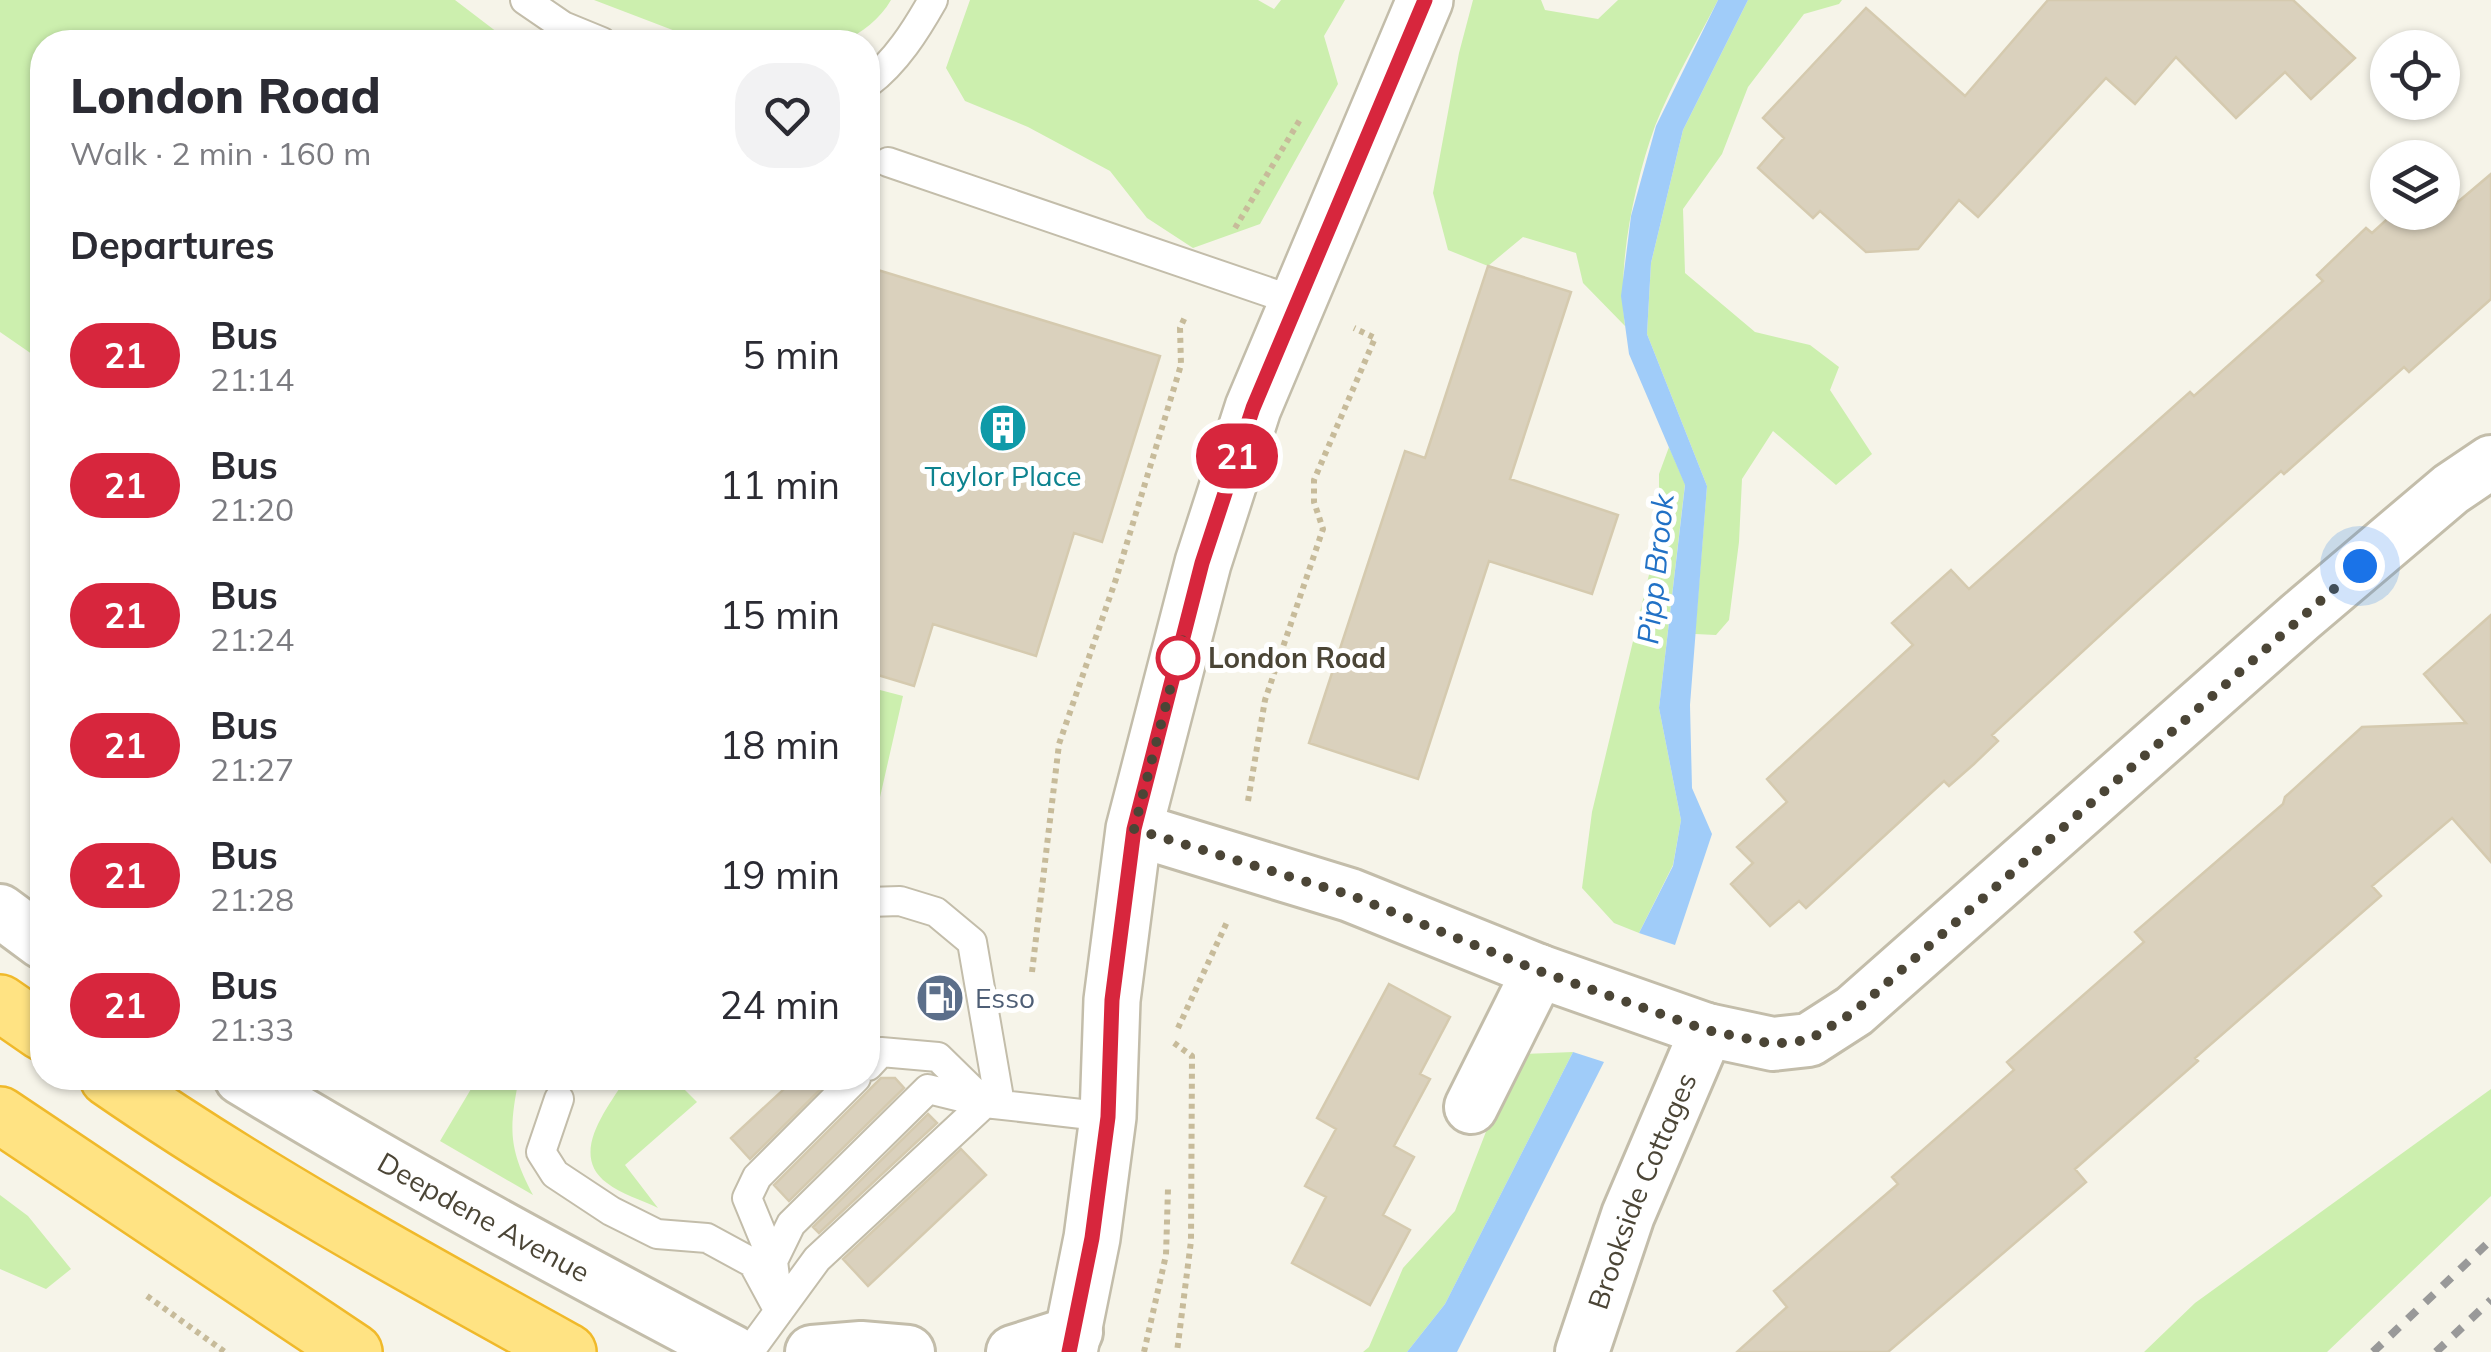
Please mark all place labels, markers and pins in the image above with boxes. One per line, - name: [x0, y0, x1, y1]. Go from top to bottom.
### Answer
- building icon: Taylor Place: [977, 402, 1029, 454]
- place label: Taylor Place: [925, 458, 1081, 493]
- marker: London Road: [1157, 637, 1199, 679]
- place label: London Road: [1208, 640, 1386, 675]
- fuel station icon: Esso: [914, 972, 966, 1024]
- place label: Esso: [975, 980, 1035, 1015]

